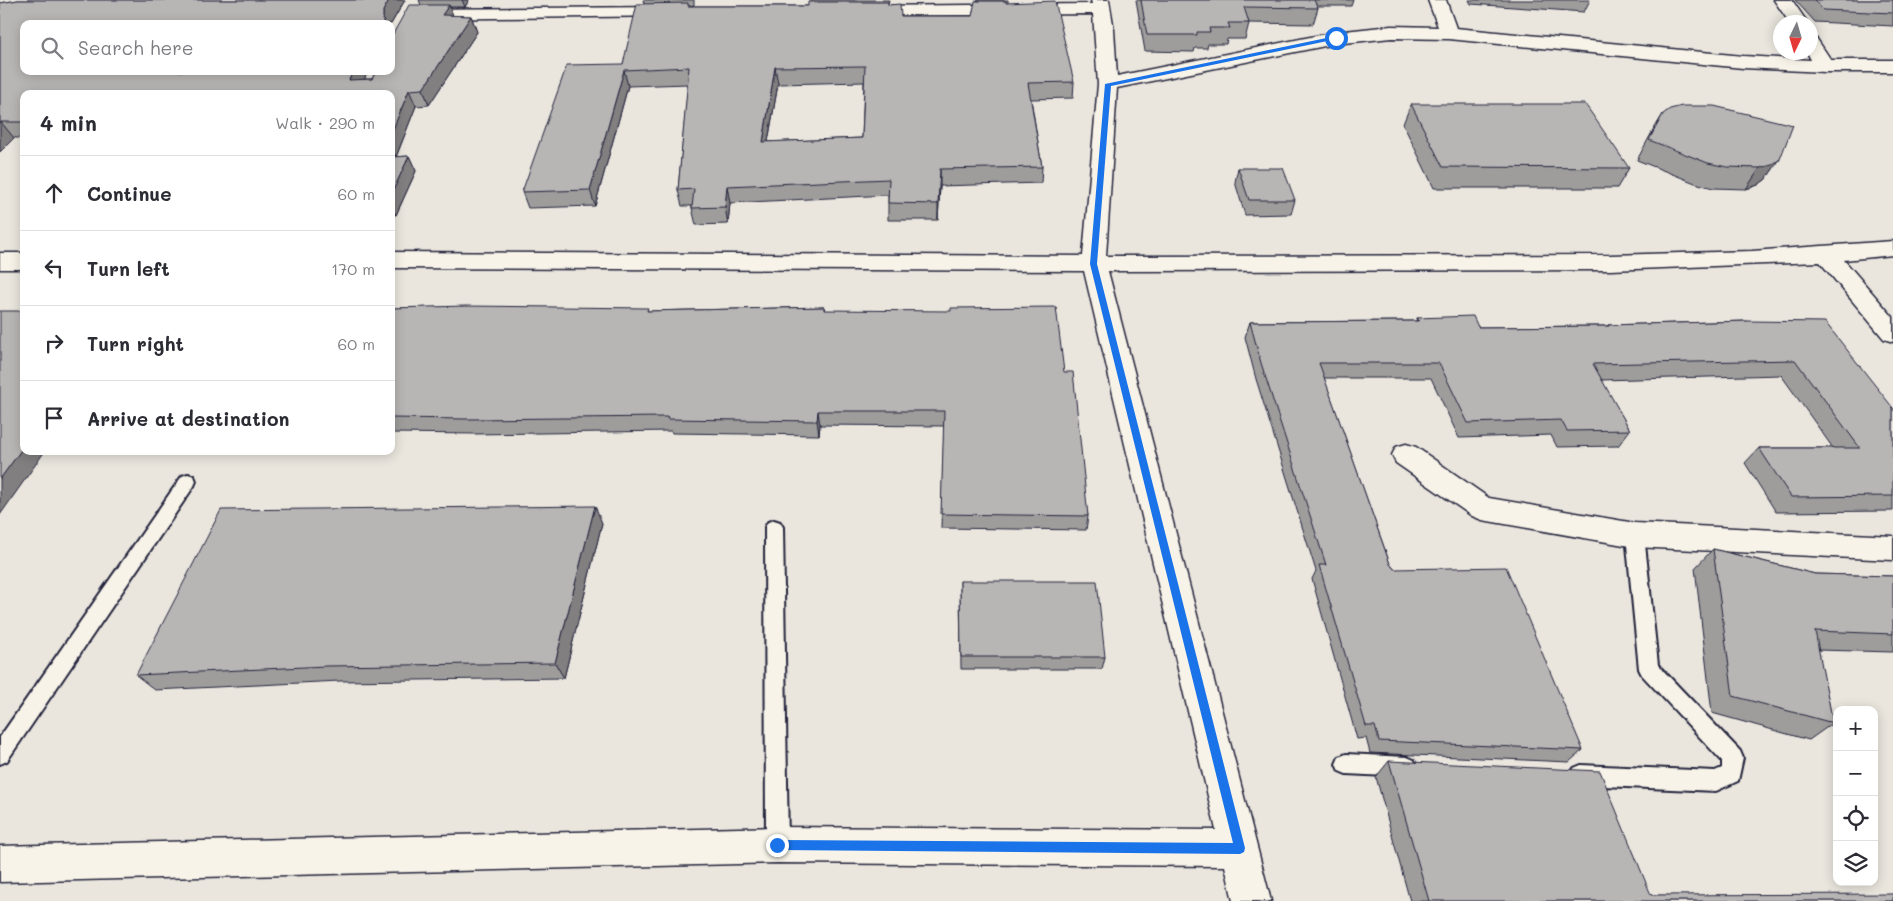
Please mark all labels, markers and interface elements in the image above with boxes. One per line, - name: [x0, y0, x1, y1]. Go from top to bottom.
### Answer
- north arrow: [1773, 15, 1818, 60]
- search box: [20, 20, 395, 75]
- route start: [1325, 27, 1348, 50]
- icon: search: [38, 34, 66, 62]
- text: Search here: [78, 35, 194, 60]
- text: 4 min: [40, 109, 97, 136]
- text: Walk · 290 m: [275, 112, 375, 133]
- icon: ahead: [40, 179, 68, 207]
- text: Continue: [87, 181, 172, 206]
- text: 60 m: [338, 183, 375, 204]
- icon: left: [40, 254, 68, 282]
- text: Turn left: [87, 256, 170, 281]
- text: 170 m: [331, 258, 375, 279]
- icon: right: [40, 329, 68, 357]
- text: Turn right: [87, 331, 184, 356]
- text: 60 m: [338, 333, 375, 354]
- icon: arrive: [40, 404, 68, 432]
- text: Arrive at destination: [87, 406, 290, 431]
- map controls: [1833, 706, 1878, 886]
- button: +: [1833, 706, 1878, 751]
- button: −: [1833, 751, 1878, 796]
- button: locate: [1833, 796, 1878, 841]
- route end: [766, 834, 789, 857]
- button: layers: [1833, 841, 1878, 886]

